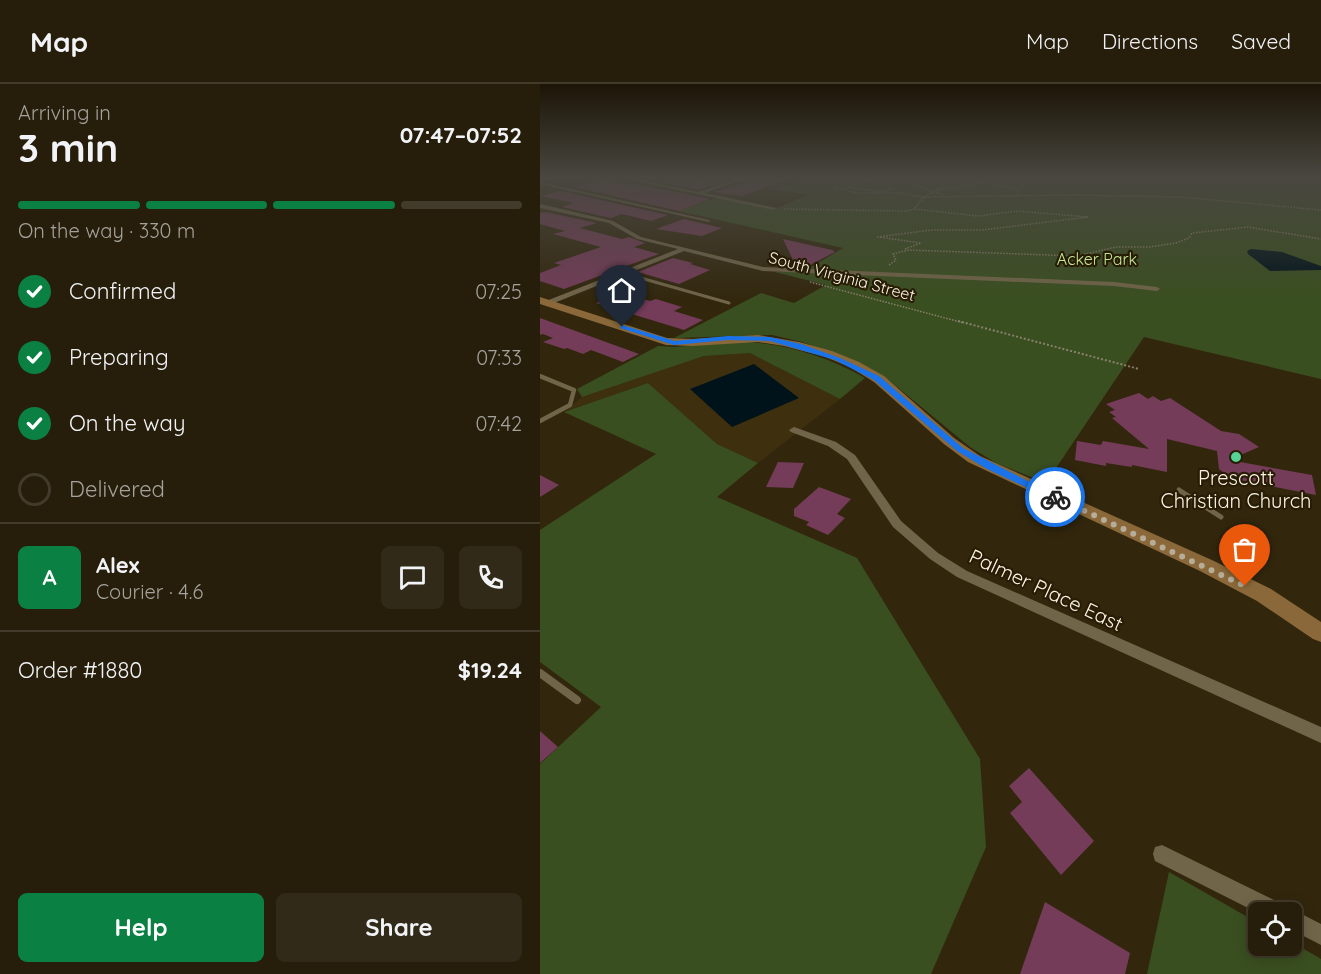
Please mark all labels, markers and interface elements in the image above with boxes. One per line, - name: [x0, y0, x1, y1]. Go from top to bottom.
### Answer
- text: Map: [30, 24, 88, 59]
- text: Map: [1026, 28, 1069, 54]
- text: Directions: [1102, 28, 1198, 54]
- text: Saved: [1231, 28, 1291, 54]
- text: Arriving in: [18, 100, 111, 125]
- text: 07:47–07:52: [400, 121, 522, 149]
- text: 3 min: [18, 123, 118, 172]
- text: On the way · 330 m: [18, 218, 195, 243]
- street label: South Virginia Street: [767, 247, 917, 305]
- park label: Acker Park: [1057, 249, 1137, 269]
- pin: [596, 265, 647, 327]
- icon: home: [605, 274, 638, 307]
- icon: check: [18, 275, 51, 308]
- text: Confirmed: [69, 277, 176, 305]
- text: 07:25: [475, 279, 522, 304]
- icon: check: [18, 341, 51, 374]
- text: Preparing: [69, 343, 169, 371]
- text: 07:33: [476, 345, 522, 370]
- icon: check: [18, 407, 51, 440]
- text: On the way: [69, 409, 185, 437]
- text: 07:42: [476, 411, 522, 436]
- marker: Prescott Christian Church: [1229, 450, 1243, 464]
- place label: Prescott Christian Church: [1161, 465, 1311, 513]
- courier: [1025, 467, 1085, 527]
- text: Delivered: [69, 475, 165, 503]
- icon: bike: [1039, 481, 1072, 514]
- pin: [1219, 524, 1270, 586]
- icon: bag: [1228, 533, 1261, 566]
- street label: Palmer Place East: [965, 543, 1127, 636]
- button: chat: [381, 546, 444, 609]
- button: phone: [459, 546, 522, 609]
- text: Alex: [96, 551, 139, 579]
- text: A: [42, 563, 57, 591]
- text: Courier · 4.6: [96, 579, 203, 604]
- text: Order #1880: [18, 656, 142, 684]
- text: $19.24: [458, 656, 522, 684]
- button: Help: [18, 893, 264, 962]
- button: Share: [276, 893, 522, 962]
- map controls: [1248, 902, 1302, 956]
- button: locate: [1248, 902, 1302, 956]

